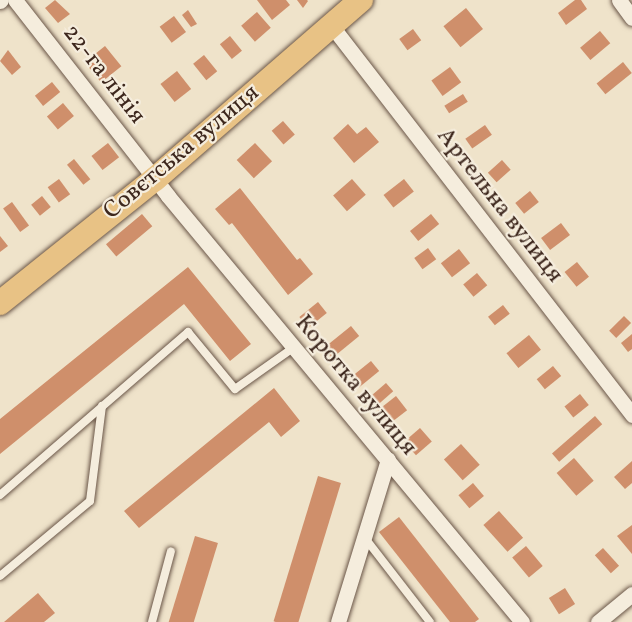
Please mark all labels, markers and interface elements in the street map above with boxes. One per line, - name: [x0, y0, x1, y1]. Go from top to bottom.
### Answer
- street label: 22-га лінія: [55, 20, 151, 130]
- street label: Совєтська вулиця: [98, 80, 266, 226]
- street label: Артельна вулиця: [430, 123, 568, 289]
- street label: Коротка вулиця: [288, 310, 422, 462]

